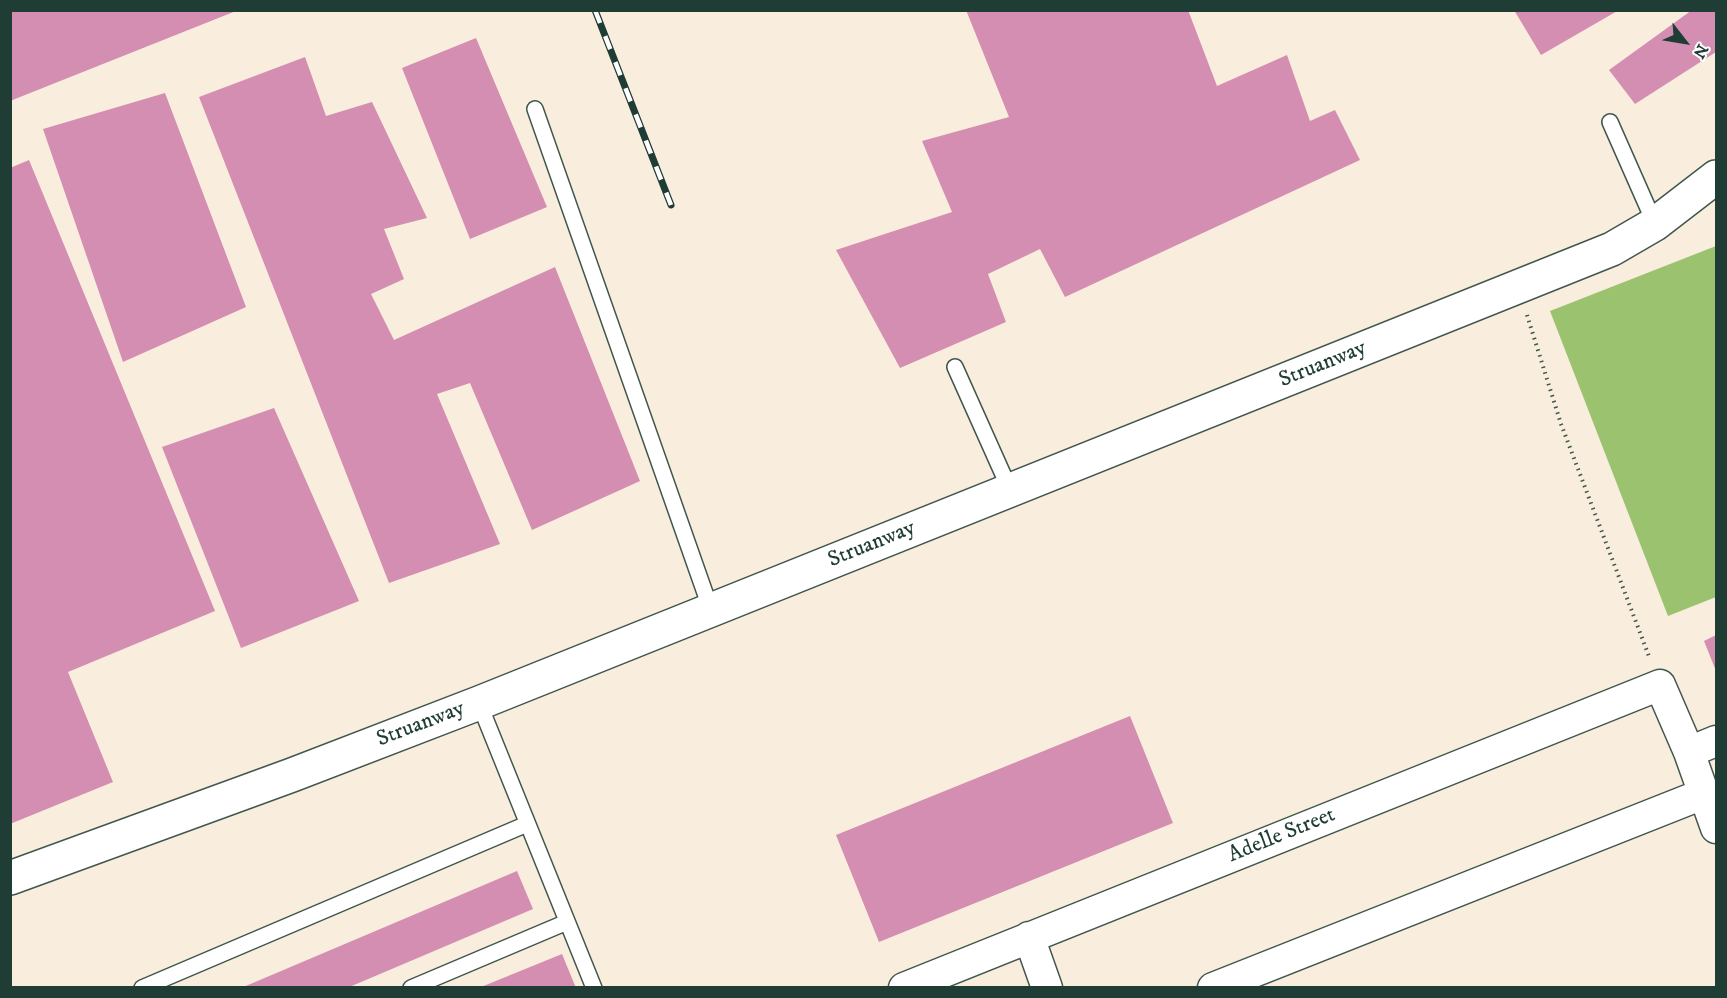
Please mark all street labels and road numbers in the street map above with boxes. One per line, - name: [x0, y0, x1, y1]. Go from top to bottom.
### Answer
- street label: Struanway: [1275, 336, 1371, 394]
- street label: Struanway: [824, 516, 920, 574]
- street label: Struanway: [373, 696, 469, 754]
- street label: Adelle Street: [1225, 803, 1339, 869]

